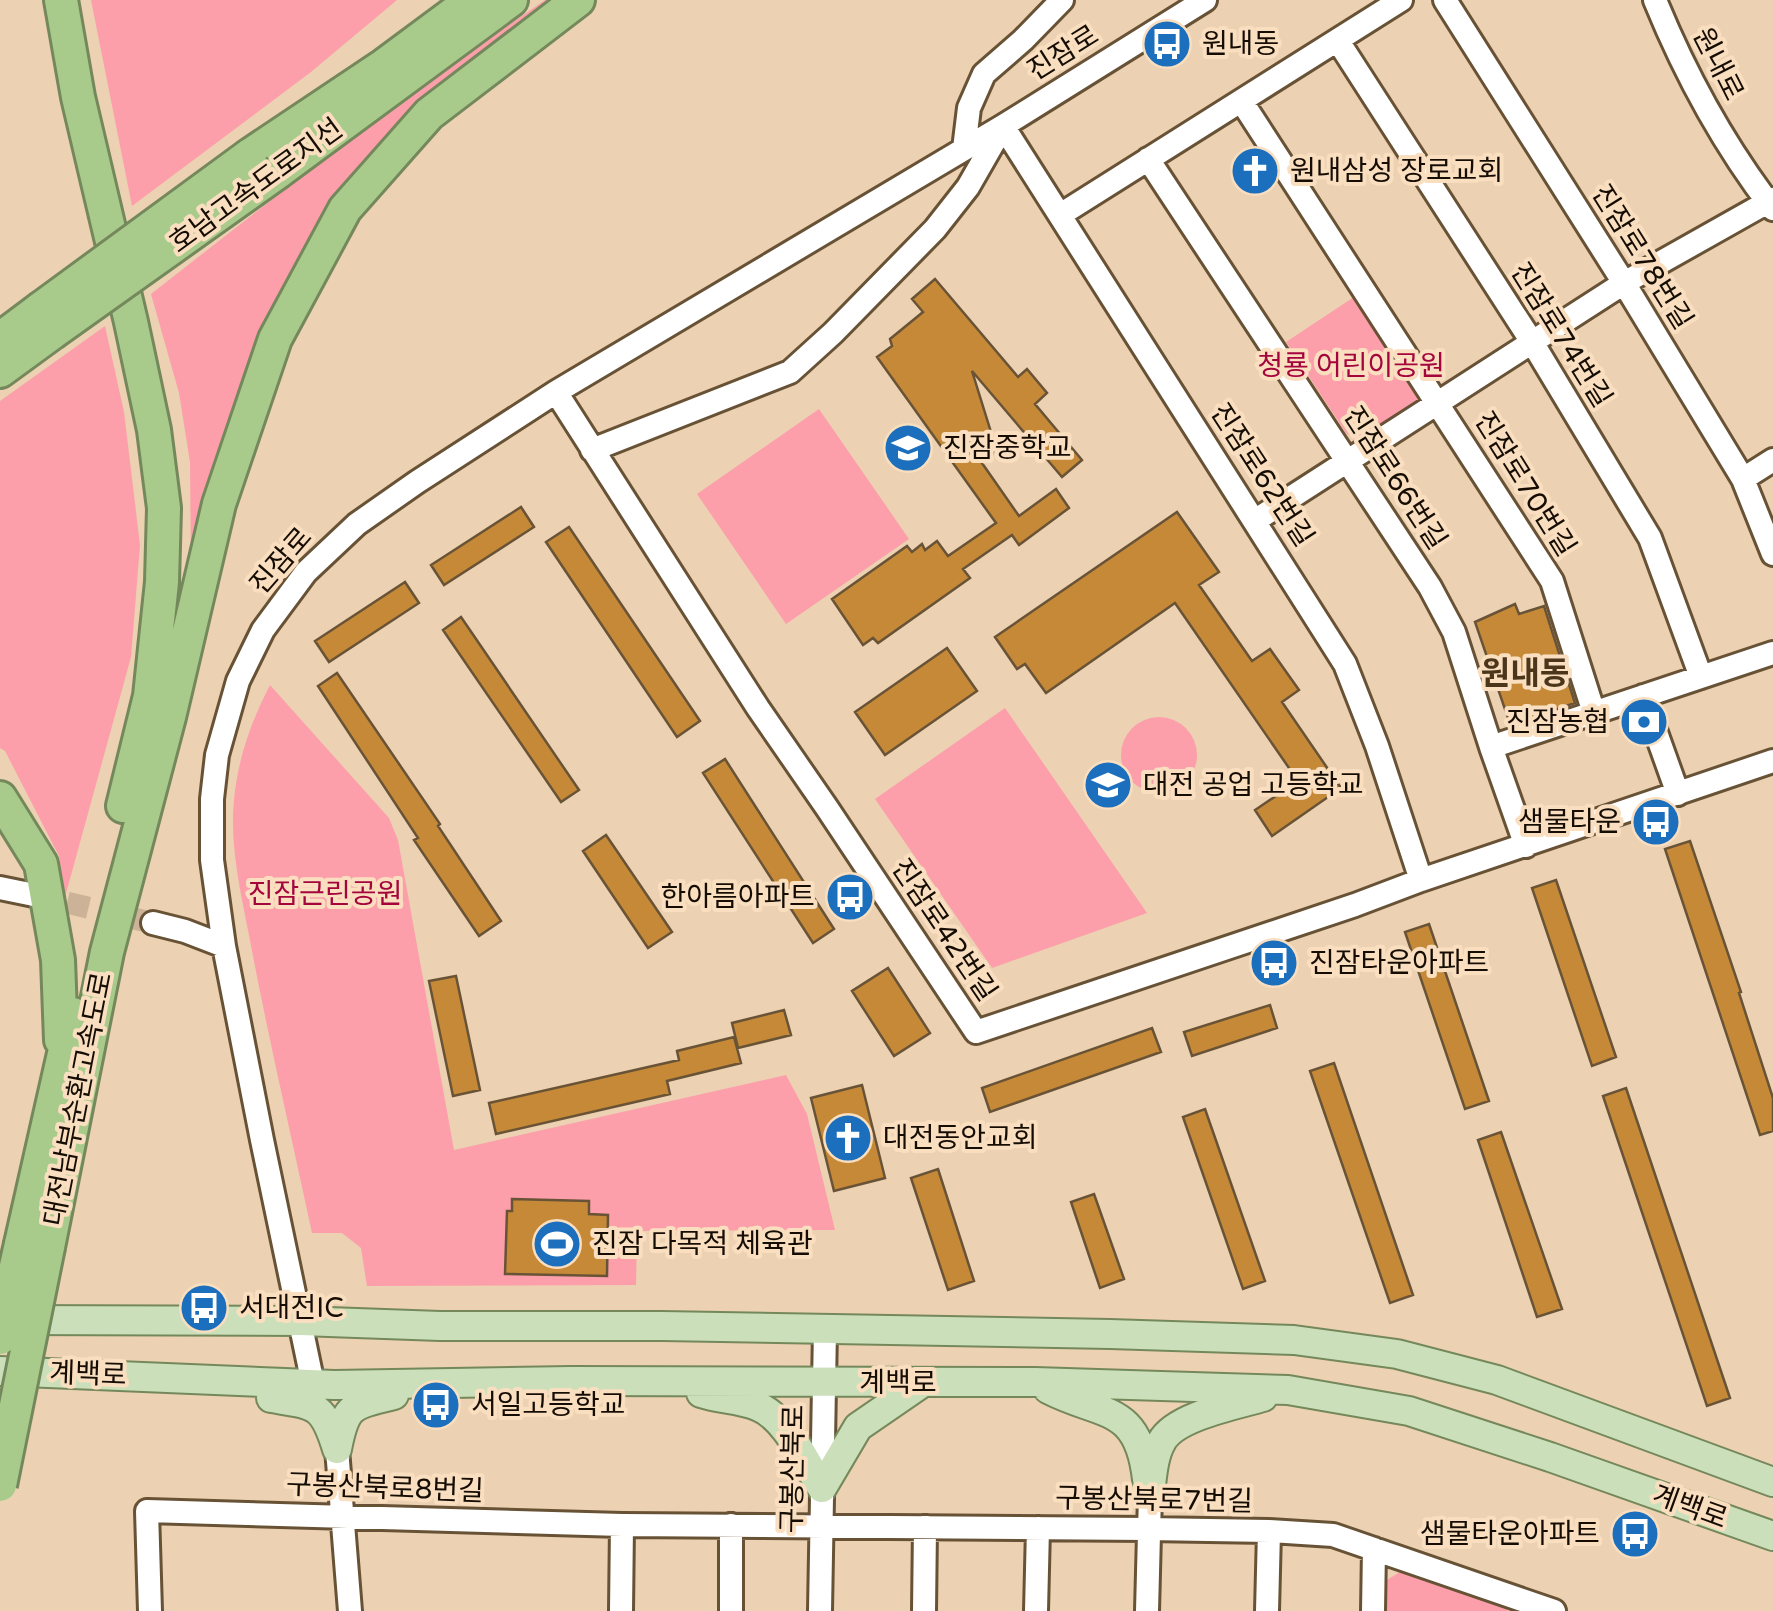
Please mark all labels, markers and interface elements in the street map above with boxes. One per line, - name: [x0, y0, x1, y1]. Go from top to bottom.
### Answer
- street label: 진잠로: [1021, 18, 1105, 88]
- bus stop icon: 원내동: [1141, 18, 1193, 70]
- street label: 원내로: [1685, 22, 1751, 106]
- place label: 원내동: [1202, 27, 1279, 61]
- street label: 호남고속도로지선: [163, 112, 349, 260]
- church icon: 원내삼성 장로교회: [1229, 145, 1281, 197]
- place label: 원내삼성 장로교회: [1290, 154, 1503, 188]
- street label: 진잠로78번길: [1584, 178, 1700, 336]
- street label: 진잠로74번길: [1503, 256, 1619, 414]
- park label: 청룡 어린이공원: [1257, 349, 1445, 383]
- street label: 진잠로62번길: [1203, 397, 1321, 553]
- street label: 진잠로66번길: [1336, 400, 1454, 556]
- street label: 진잠로70번길: [1467, 405, 1583, 563]
- school or university icon: 진잠중학교: [882, 422, 934, 474]
- place label: 진잠중학교: [943, 431, 1072, 465]
- street label: 진잠로: [243, 521, 319, 601]
- district label: 원내동: [1481, 655, 1569, 693]
- bank icon: 진잠농협: [1618, 696, 1670, 748]
- place label: 진잠농협: [1506, 705, 1609, 739]
- school or university icon: 대전 공업 고등학교: [1082, 759, 1134, 811]
- place label: 대전 공업 고등학교: [1143, 768, 1364, 802]
- bus stop icon: 샘물타운: [1630, 796, 1682, 848]
- place label: 샘물타운: [1518, 805, 1621, 839]
- street label: 진잠로42번길: [884, 853, 1004, 1007]
- bus stop icon: 한아름아파트: [824, 871, 876, 923]
- park label: 진잠근린공원: [248, 877, 402, 911]
- place label: 한아름아파트: [660, 880, 815, 914]
- bus stop icon: 진잠타운아파트: [1248, 937, 1300, 989]
- place label: 진잠타운아파트: [1309, 946, 1489, 980]
- street label: 대전남부순환고속도로: [37, 969, 119, 1229]
- church icon: 대전동안교회: [822, 1112, 874, 1164]
- place label: 대전동안교회: [883, 1121, 1038, 1155]
- sports icon: 진잠 다목적 체육관: [531, 1218, 583, 1270]
- place label: 진잠 다목적 체육관: [592, 1227, 813, 1261]
- bus stop icon: 서대전IC: [178, 1282, 230, 1334]
- place label: 서대전IC: [239, 1291, 344, 1325]
- street label: 계백로: [49, 1356, 127, 1392]
- street label: 계백로: [859, 1366, 937, 1400]
- bus stop icon: 서일고등학교: [410, 1379, 462, 1431]
- place label: 서일고등학교: [471, 1388, 626, 1422]
- street label: 구봉산북로: [775, 1404, 811, 1534]
- street label: 구봉산북로8번길: [286, 1468, 484, 1508]
- street label: 계백로: [1648, 1478, 1732, 1536]
- street label: 구봉산북로7번길: [1055, 1481, 1253, 1519]
- bus stop icon: 샘물타운아파트: [1609, 1508, 1661, 1560]
- place label: 샘물타운아파트: [1420, 1517, 1600, 1551]

